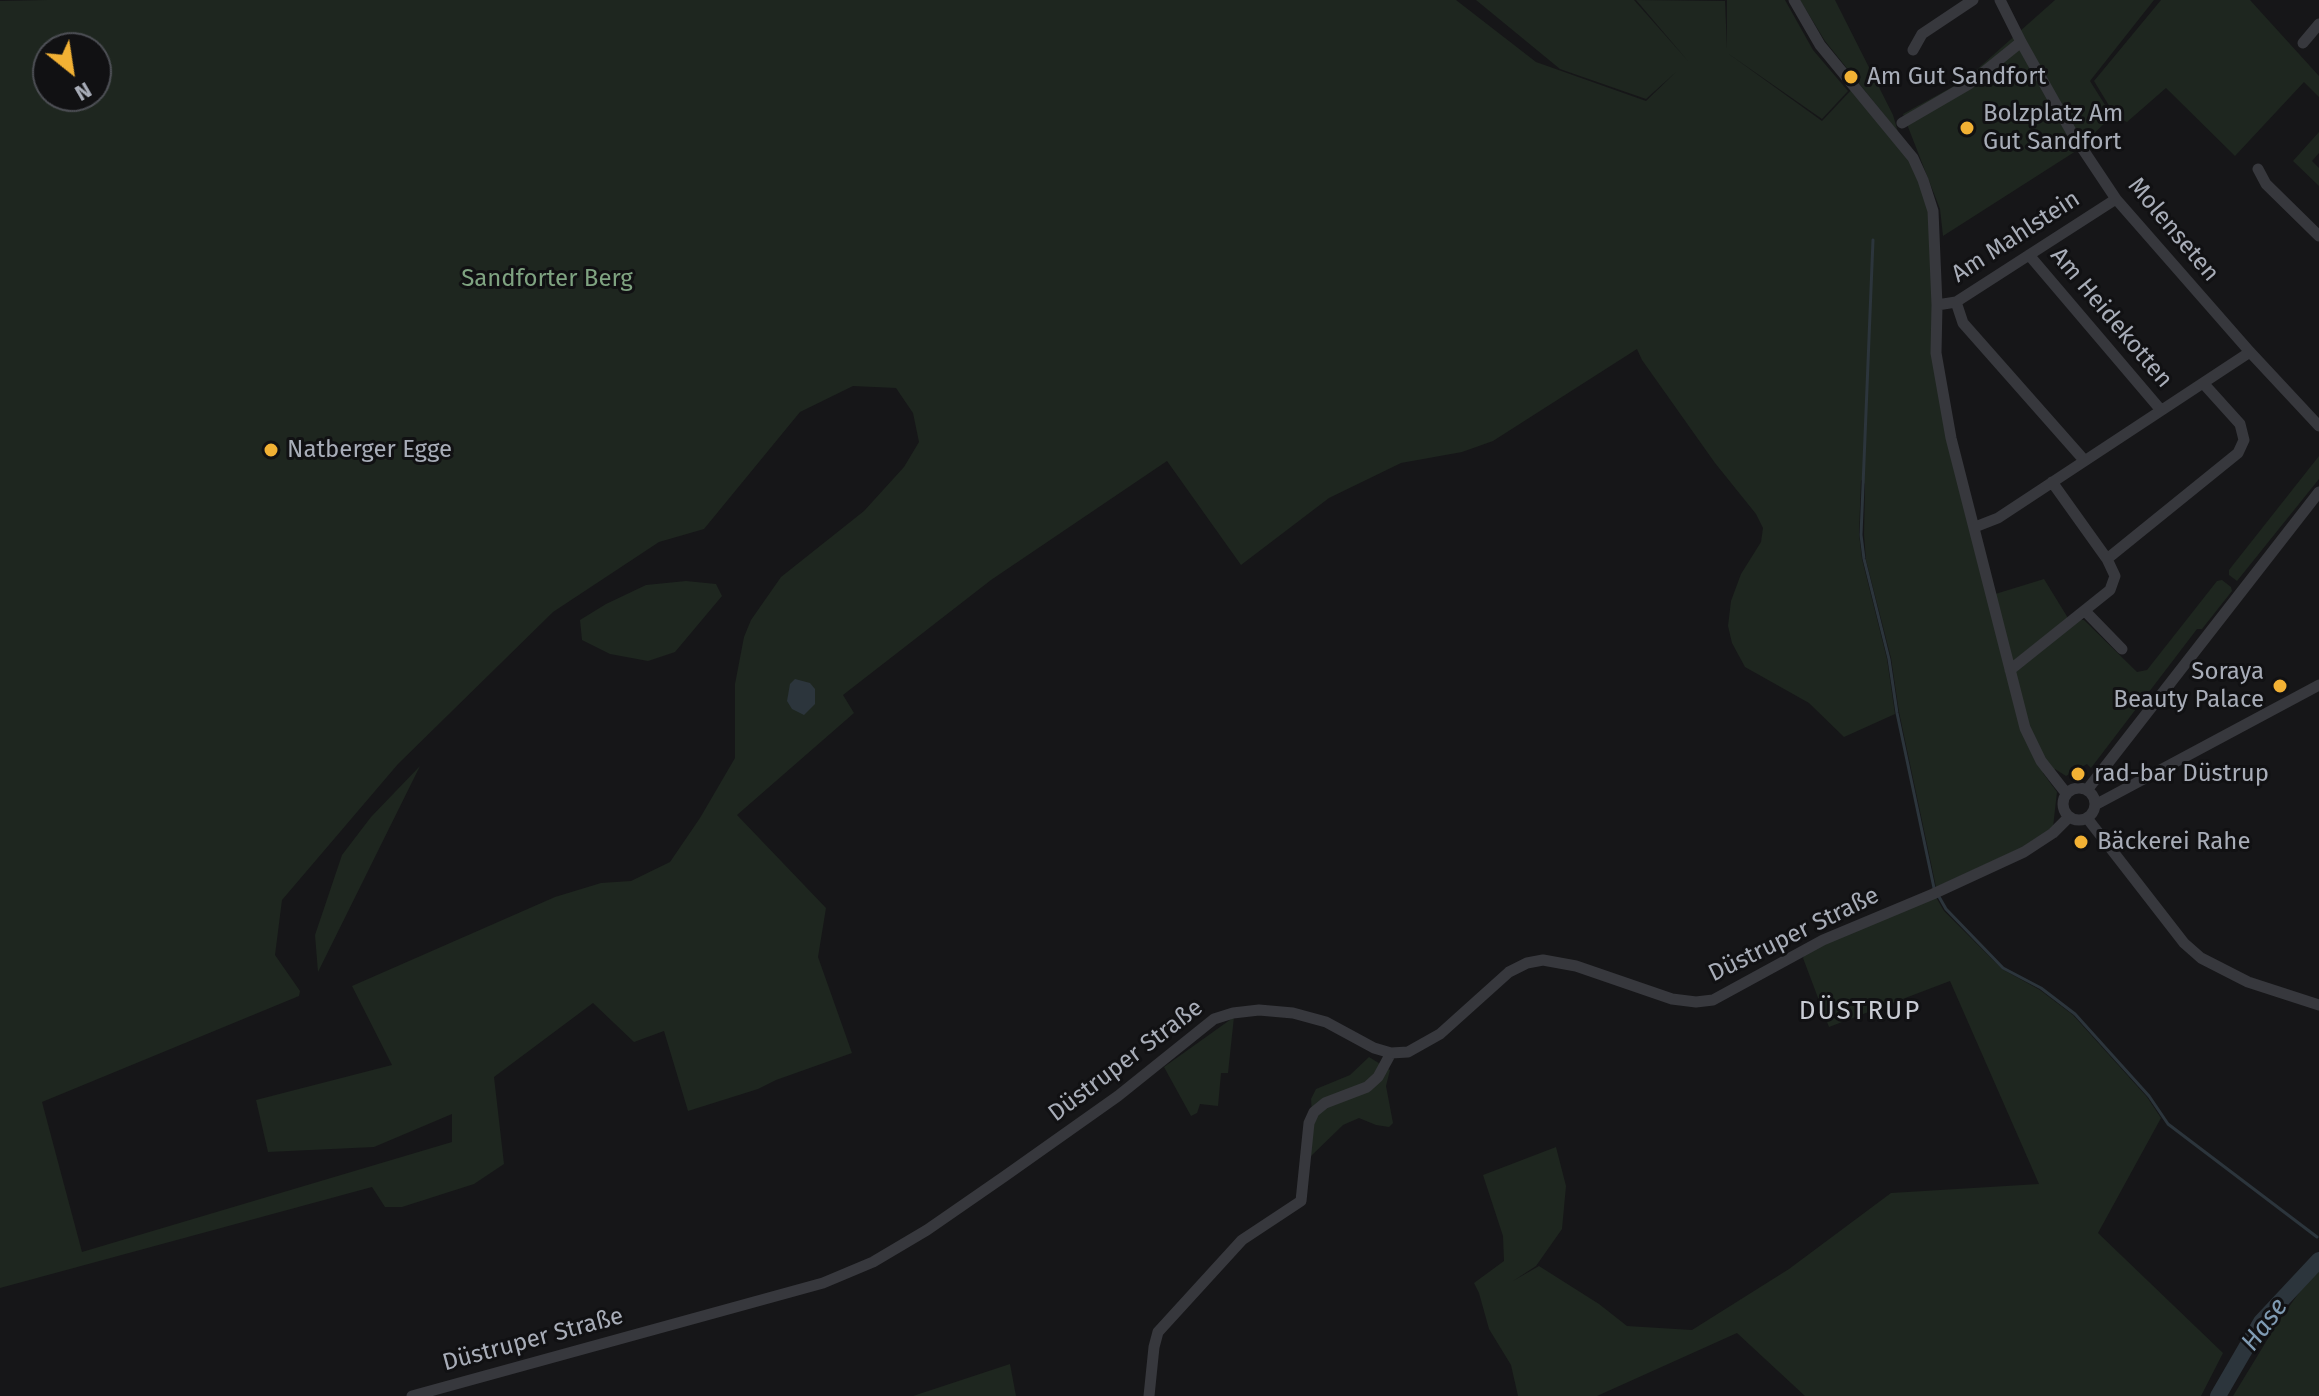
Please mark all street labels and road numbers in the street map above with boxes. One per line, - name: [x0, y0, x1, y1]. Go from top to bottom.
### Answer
- street label: Molenseten: [2121, 172, 2225, 288]
- street label: Am Mahlstein: [1947, 185, 2085, 289]
- street label: Am Heidekotten: [2044, 242, 2178, 394]
- street label: Düstruper Straße: [1704, 881, 1884, 989]
- street label: Düstruper Straße: [1043, 994, 1209, 1128]
- street label: Düstruper Straße: [439, 1302, 627, 1378]

